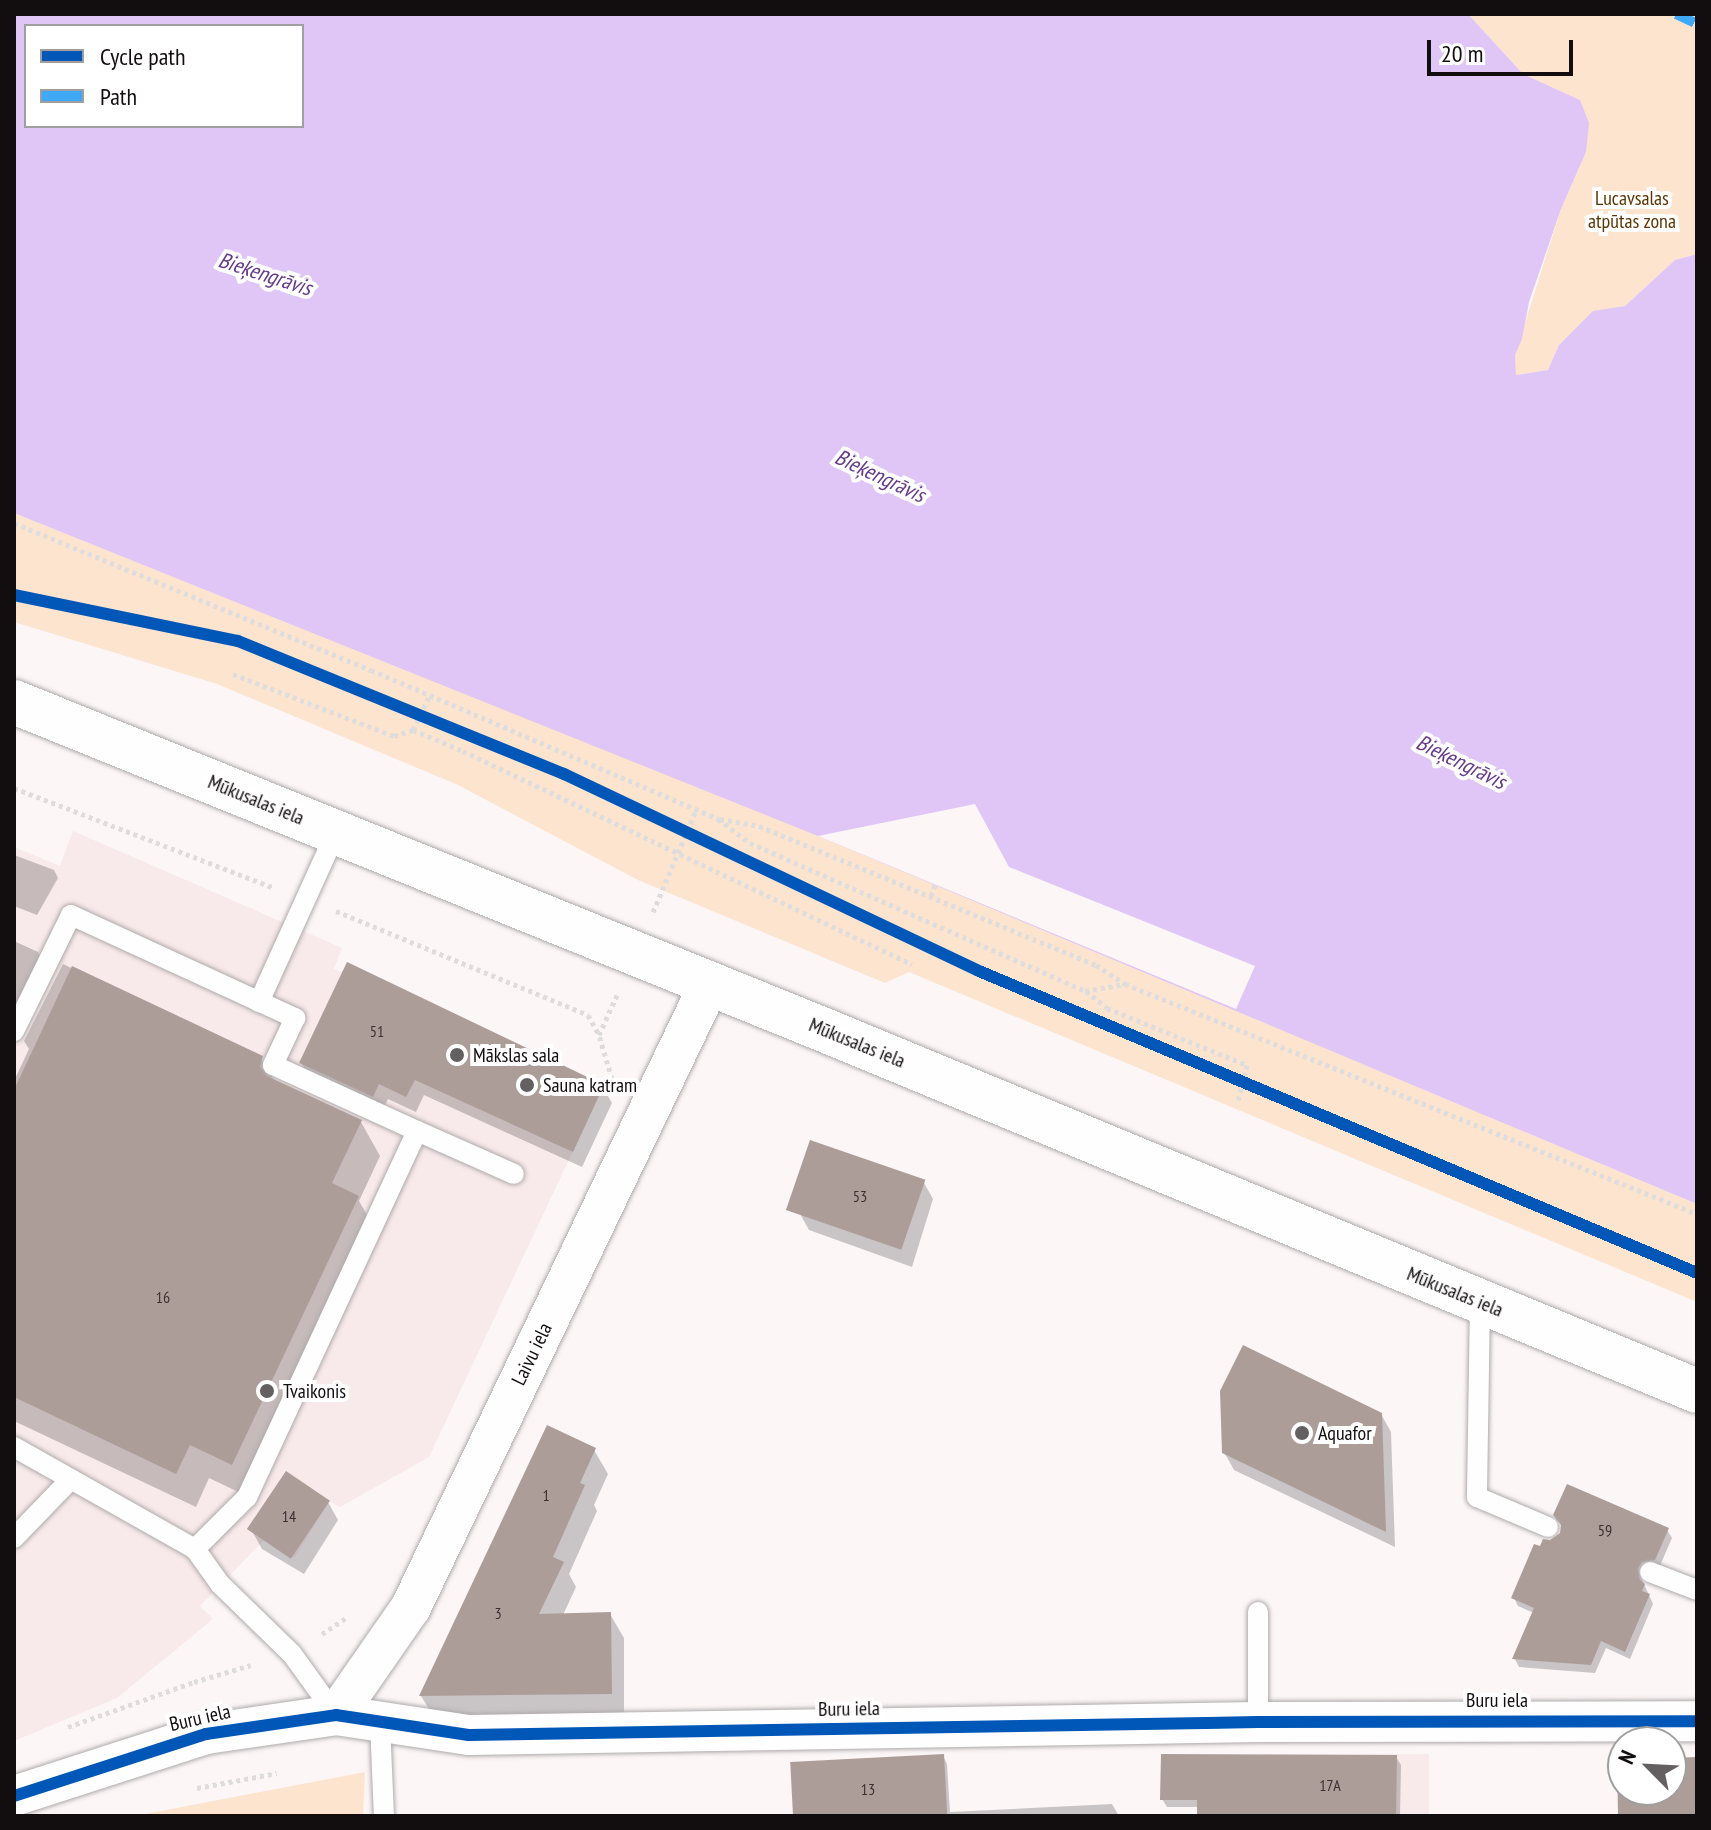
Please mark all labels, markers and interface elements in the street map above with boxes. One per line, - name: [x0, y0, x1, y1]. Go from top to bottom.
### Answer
- legend: [24, 24, 304, 128]
- scale bar: [1431, 24, 1577, 74]
- text: 20 m: [1441, 38, 1483, 69]
- text: Cycle path: [100, 41, 186, 72]
- text: Path: [100, 81, 137, 112]
- park label: Lucavsalas atpūtas zona: [1588, 186, 1676, 233]
- water label: Bieķengrāvis: [215, 247, 315, 301]
- water label: Bieķengrāvis: [831, 444, 929, 508]
- water label: Bieķengrāvis: [1412, 729, 1510, 795]
- street label: Mūkusalas iela: [204, 770, 308, 830]
- street label: Mūkusalas iela: [805, 1013, 909, 1073]
- house number: 51: [370, 1021, 384, 1041]
- place label: Mākslas sala: [473, 1043, 559, 1067]
- marker: Mākslas sala: [448, 1046, 466, 1064]
- place label: Sauna katram: [543, 1073, 637, 1097]
- marker: Sauna katram: [518, 1076, 536, 1094]
- house number: 53: [853, 1186, 867, 1206]
- street label: Mūkusalas iela: [1403, 1262, 1507, 1322]
- house number: 16: [156, 1287, 170, 1307]
- street label: Laivu iela: [507, 1319, 557, 1389]
- place label: Tvaikonis: [283, 1379, 346, 1403]
- marker: Tvaikonis: [258, 1382, 276, 1400]
- place label: Aquafor: [1318, 1421, 1372, 1445]
- marker: Aquafor: [1293, 1424, 1311, 1442]
- house number: 1: [542, 1485, 550, 1505]
- house number: 14: [282, 1506, 296, 1526]
- house number: 59: [1598, 1520, 1612, 1540]
- house number: 3: [494, 1603, 502, 1623]
- street label: Buru iela: [1466, 1688, 1528, 1712]
- street label: Buru iela: [818, 1696, 880, 1722]
- street label: Buru iela: [167, 1699, 233, 1737]
- north arrow: [1607, 1726, 1687, 1806]
- text: N: [1612, 1746, 1642, 1768]
- house number: 17A: [1319, 1775, 1341, 1795]
- house number: 13: [861, 1779, 875, 1799]

